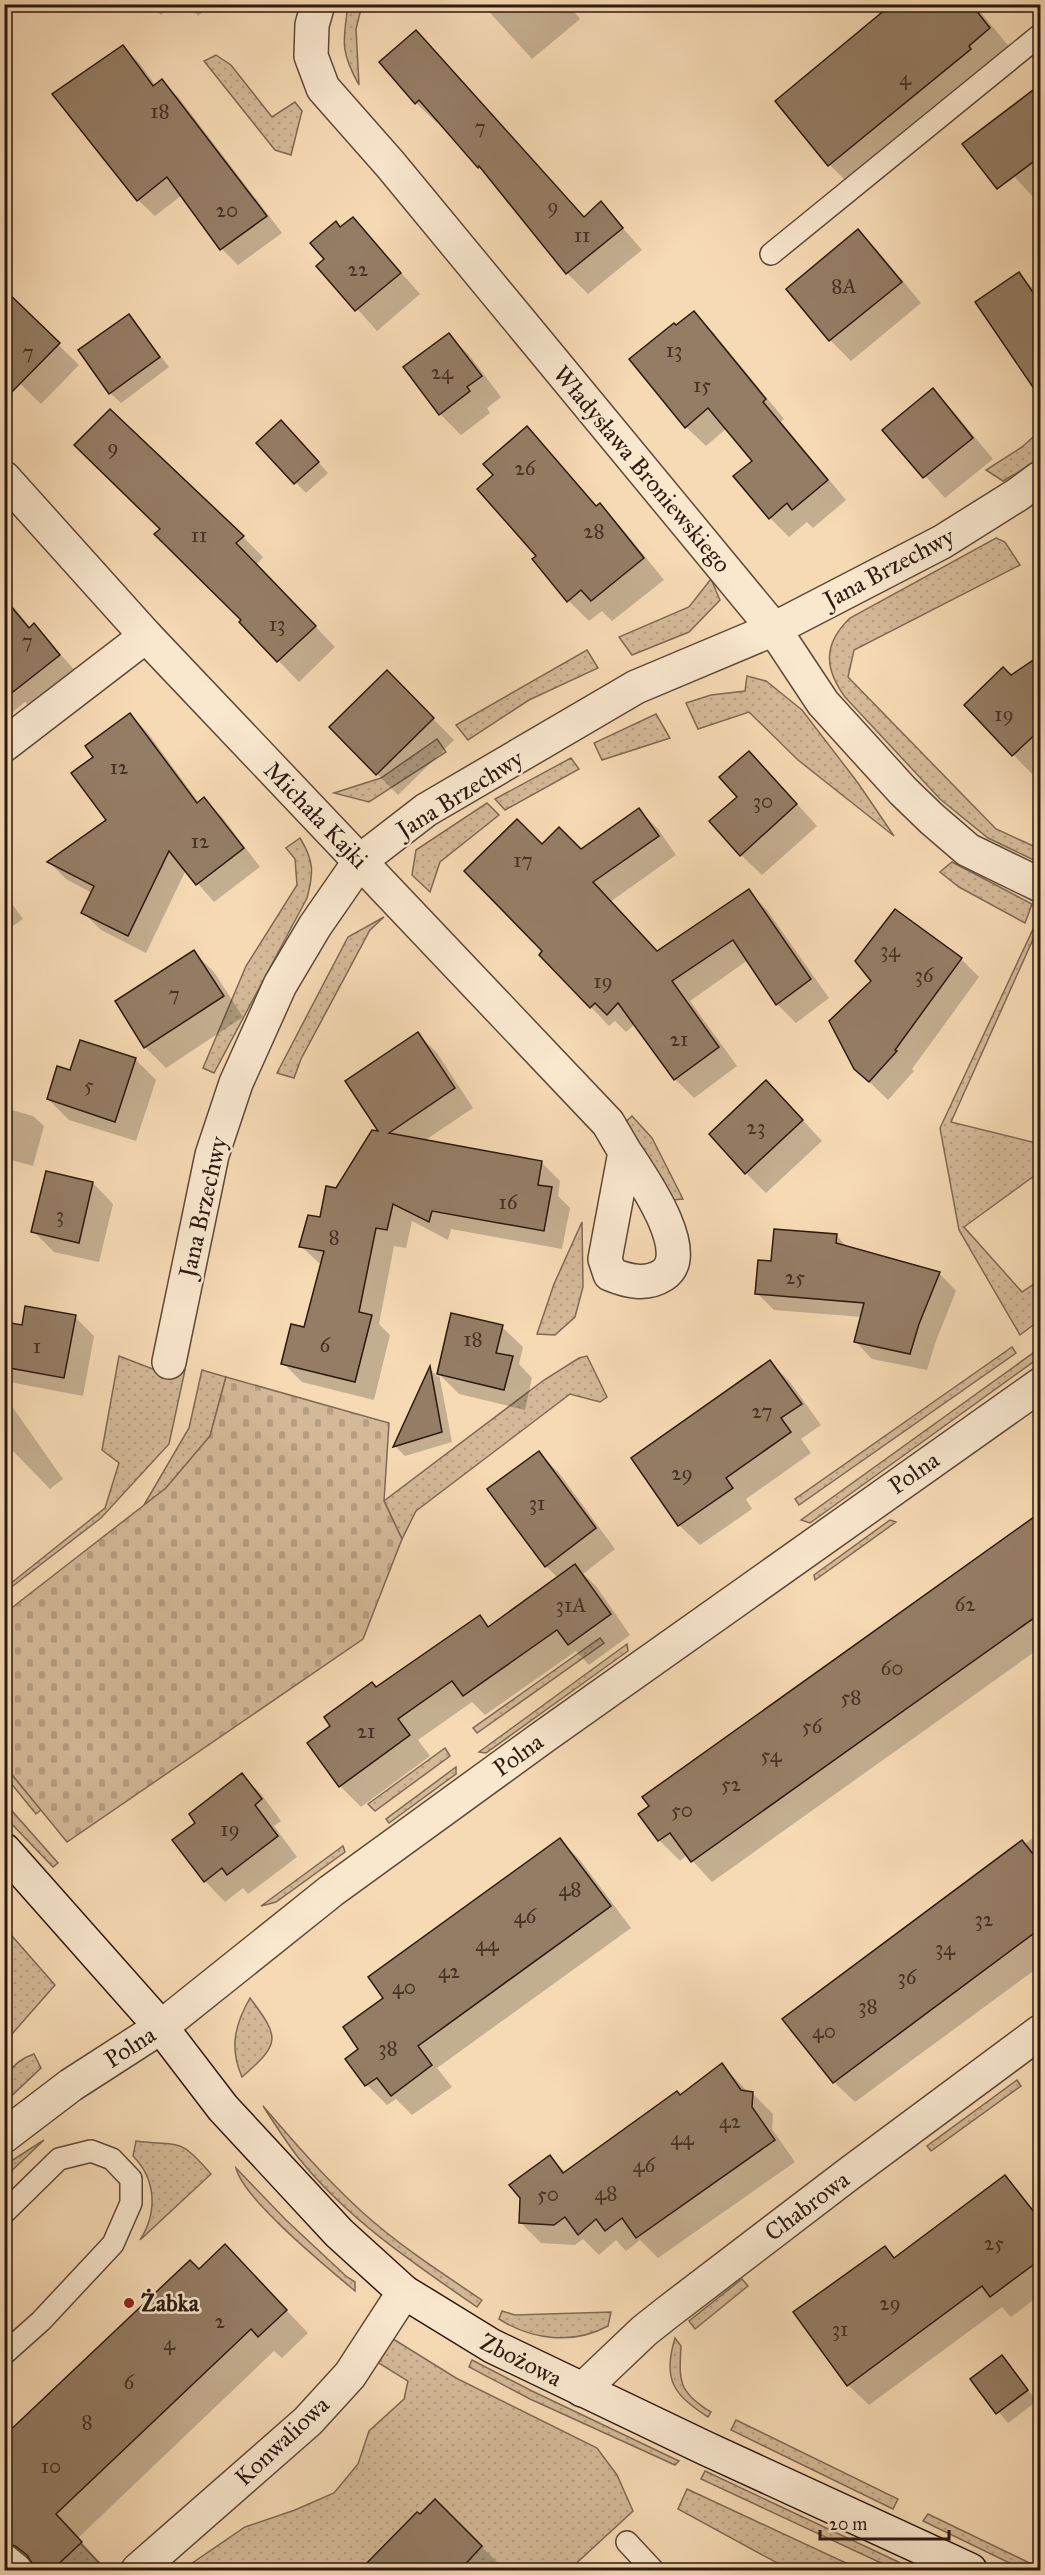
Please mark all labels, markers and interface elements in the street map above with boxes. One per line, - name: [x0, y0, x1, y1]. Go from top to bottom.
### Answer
- house number: 4: [899, 65, 912, 91]
- house number: 18: [150, 98, 170, 124]
- house number: 7: [474, 114, 486, 140]
- house number: 9: [547, 193, 559, 219]
- house number: 20: [216, 197, 238, 223]
- house number: 11: [574, 222, 590, 248]
- house number: 22: [348, 256, 369, 282]
- house number: 8A: [831, 273, 857, 299]
- house number: 13: [666, 337, 682, 363]
- house number: 7: [22, 339, 34, 365]
- house number: 24: [431, 359, 454, 385]
- street label: Władysława Broniewskiego: [547, 359, 737, 579]
- house number: 15: [693, 372, 711, 398]
- house number: 9: [107, 434, 119, 460]
- house number: 26: [514, 455, 537, 481]
- house number: 28: [583, 518, 605, 544]
- street label: Jana Brzechwy: [816, 521, 960, 616]
- house number: 11: [191, 522, 207, 548]
- house number: 13: [269, 611, 285, 637]
- house number: 7: [21, 628, 33, 654]
- house number: 19: [994, 701, 1014, 727]
- street label: Jana Brzechwy: [389, 743, 529, 846]
- house number: 12: [110, 754, 129, 780]
- street label: Michała Kajki: [258, 755, 375, 875]
- house number: 30: [753, 788, 773, 814]
- house number: 12: [191, 828, 210, 854]
- house number: 17: [513, 847, 533, 873]
- house number: 34: [880, 937, 901, 963]
- house number: 36: [914, 962, 935, 988]
- house number: 19: [593, 968, 613, 994]
- house number: 7: [168, 981, 180, 1007]
- house number: 21: [670, 1026, 688, 1052]
- house number: 5: [84, 1072, 94, 1098]
- house number: 23: [747, 1114, 765, 1140]
- street label: Jana Brzechwy: [172, 1133, 234, 1283]
- house number: 16: [498, 1189, 519, 1215]
- house number: 3: [56, 1202, 64, 1228]
- house number: 8: [328, 1224, 340, 1250]
- house number: 25: [785, 1264, 805, 1290]
- house number: 18: [463, 1326, 483, 1352]
- house number: 6: [320, 1332, 332, 1358]
- house number: 1: [33, 1333, 41, 1359]
- house number: 27: [752, 1398, 773, 1424]
- street label: Polna: [883, 1444, 946, 1501]
- house number: 29: [671, 1460, 693, 1486]
- house number: 31: [529, 1490, 545, 1516]
- house number: 62: [954, 1591, 976, 1617]
- house number: 31A: [556, 1592, 586, 1618]
- house number: 60: [881, 1655, 904, 1681]
- house number: 58: [841, 1684, 861, 1710]
- house number: 56: [802, 1713, 823, 1739]
- house number: 21: [357, 1718, 375, 1744]
- street label: Polna: [487, 1726, 550, 1783]
- house number: 54: [761, 1742, 783, 1768]
- house number: 52: [721, 1771, 742, 1797]
- house number: 50: [671, 1797, 693, 1823]
- house number: 19: [220, 1816, 240, 1842]
- house number: 48: [559, 1876, 581, 1902]
- house number: 46: [514, 1903, 537, 1929]
- house number: 32: [975, 1906, 994, 1932]
- house number: 44: [475, 1931, 500, 1957]
- house number: 34: [935, 1935, 956, 1961]
- house number: 42: [438, 1958, 461, 1984]
- house number: 36: [897, 1964, 918, 1990]
- house number: 40: [392, 1974, 416, 2000]
- house number: 38: [858, 1993, 878, 2019]
- house number: 40: [812, 2018, 836, 2044]
- street label: Polna: [99, 2019, 162, 2075]
- house number: 38: [378, 2035, 398, 2061]
- house number: 42: [719, 2108, 742, 2134]
- house number: 44: [670, 2125, 695, 2151]
- house number: 46: [633, 2152, 656, 2178]
- street label: Chabrowa: [759, 2164, 856, 2248]
- house number: 48: [595, 2180, 617, 2206]
- house number: 50: [537, 2181, 559, 2207]
- house number: 25: [984, 2230, 1004, 2256]
- place label: Żabka: [141, 2288, 200, 2318]
- house number: 29: [879, 2290, 901, 2316]
- marker: Żabka: [122, 2296, 136, 2310]
- house number: 2: [215, 2308, 226, 2334]
- house number: 31: [832, 2316, 848, 2342]
- street label: Zbożowa: [475, 2327, 568, 2394]
- house number: 4: [163, 2330, 176, 2356]
- house number: 6: [124, 2369, 136, 2395]
- street label: Konwaliowa: [228, 2389, 336, 2492]
- house number: 8: [81, 2409, 93, 2435]
- house number: 10: [41, 2453, 61, 2479]
- scale bar: [820, 2503, 949, 2541]
- text: 20 m: [829, 2513, 867, 2535]

